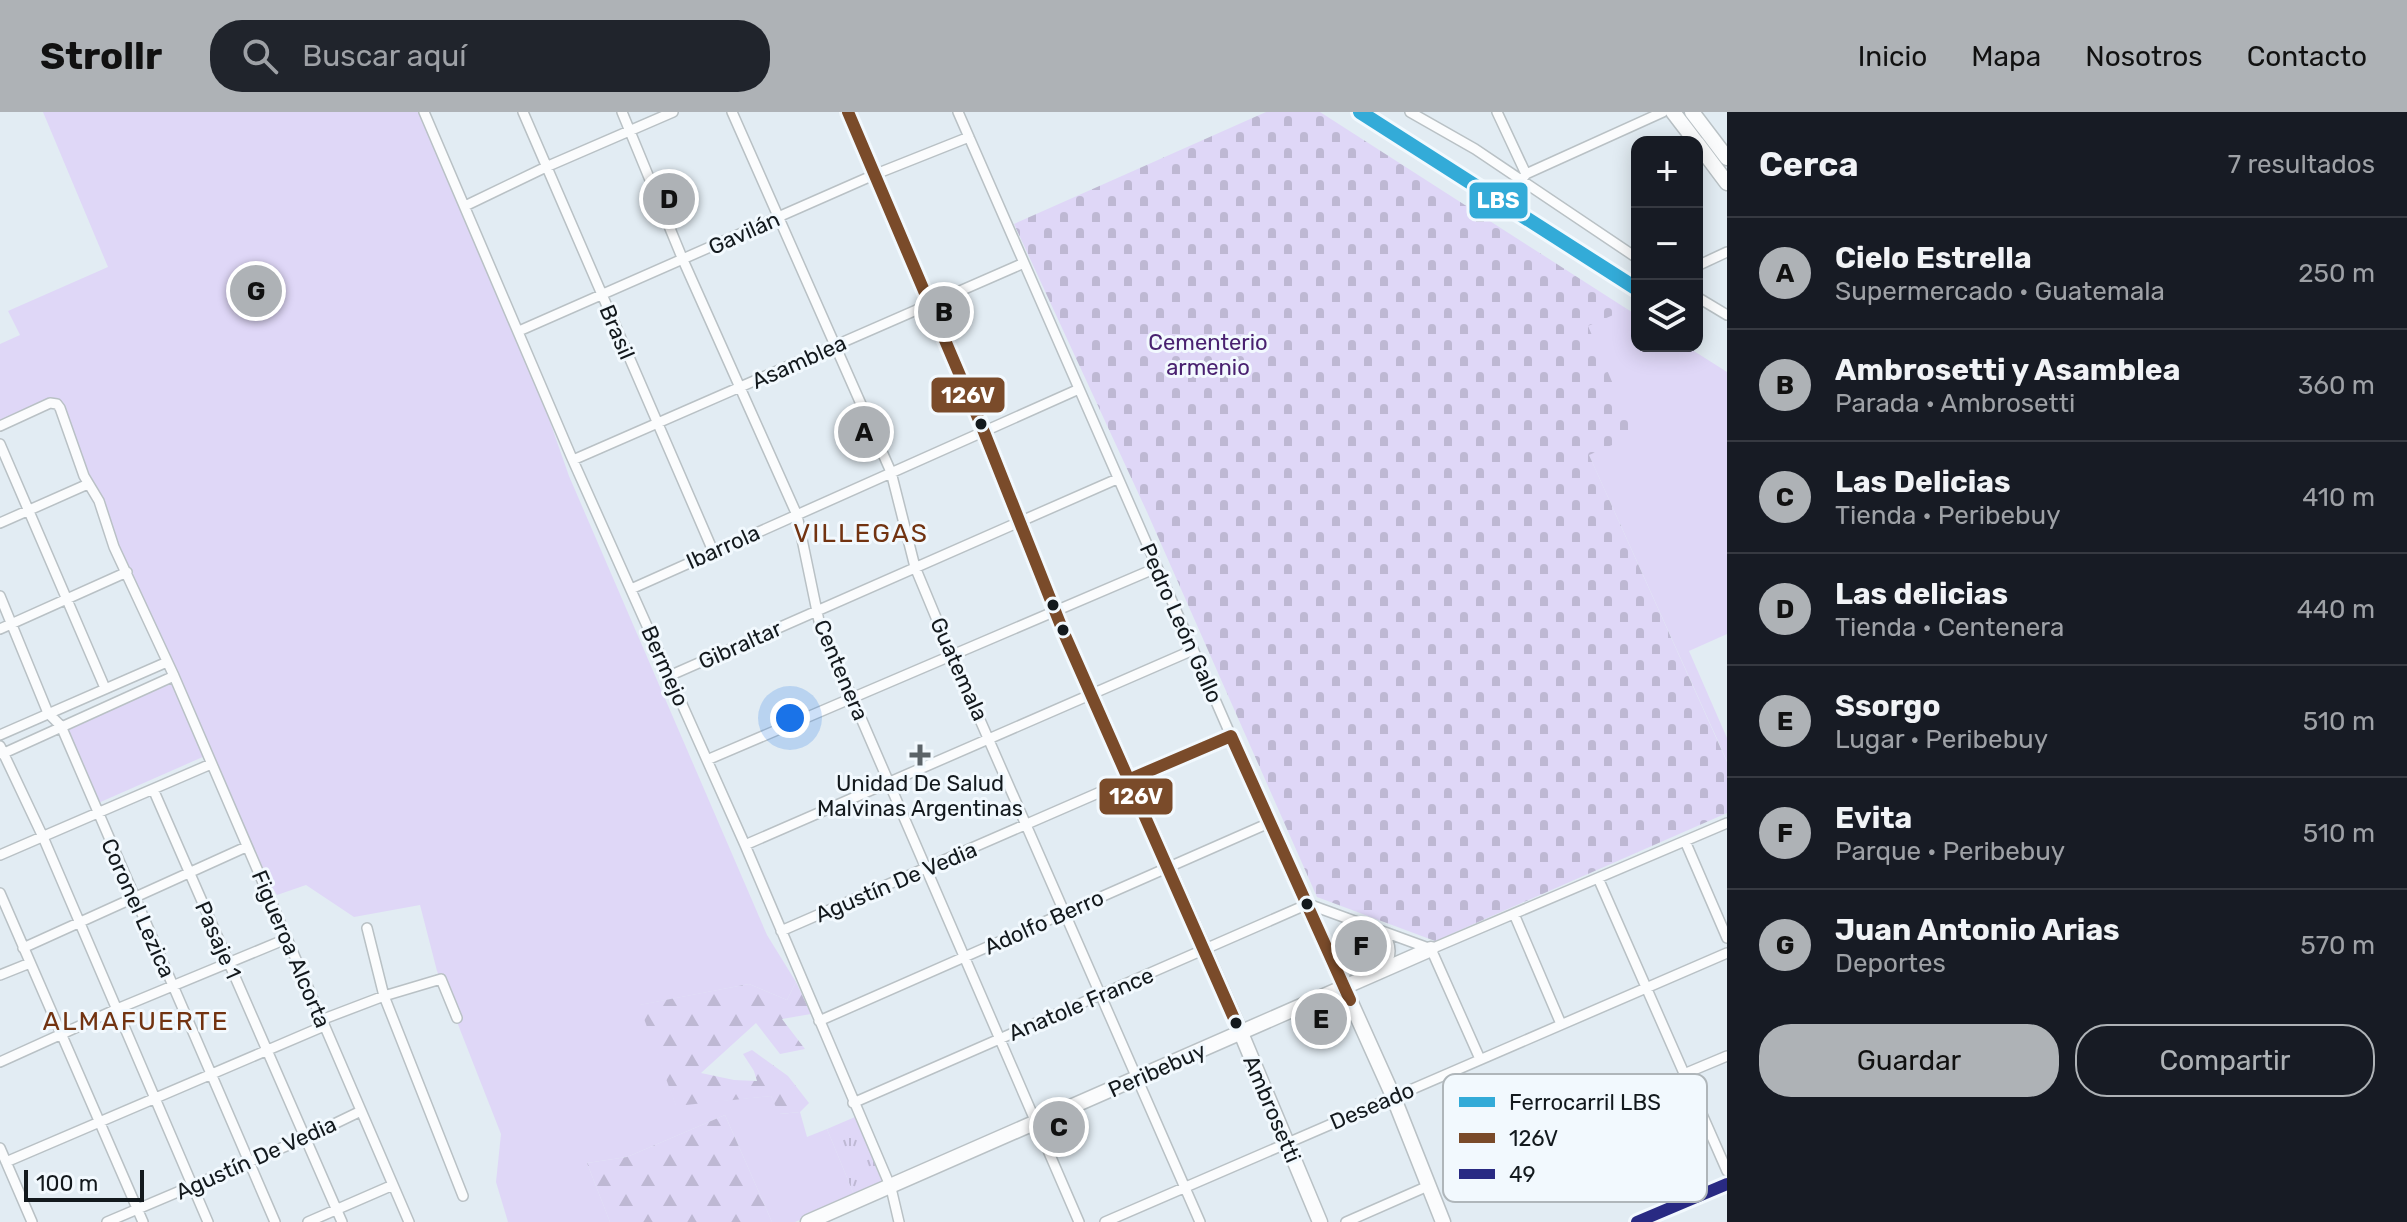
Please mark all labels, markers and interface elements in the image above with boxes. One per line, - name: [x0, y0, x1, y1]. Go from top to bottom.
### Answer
- search box: [210, 20, 770, 92]
- text: Strollr: [40, 33, 162, 79]
- icon: search: [238, 34, 282, 78]
- text: Buscar aquí: [302, 38, 467, 74]
- text: Inicio: [1858, 40, 1927, 73]
- text: Mapa: [1971, 40, 2041, 73]
- text: Nosotros: [2085, 40, 2203, 73]
- text: Contacto: [2247, 40, 2367, 73]
- map controls: [1631, 136, 1703, 352]
- button: +: [1631, 136, 1703, 208]
- text: Cerca: [1759, 144, 1858, 185]
- text: 7 resultados: [2228, 149, 2375, 180]
- pin: D: [643, 169, 695, 229]
- line badge: LBS: [1468, 181, 1529, 220]
- text: LBS: [1476, 187, 1520, 214]
- street label: Gavilán: [704, 205, 784, 261]
- button: −: [1631, 208, 1703, 280]
- text: Cielo Estrella: [1835, 240, 2032, 276]
- text: A: [1776, 258, 1794, 289]
- text: 250 m: [2298, 258, 2375, 289]
- pin: G: [230, 261, 282, 321]
- text: Supermercado · Guatemala: [1835, 276, 2165, 307]
- button: layers: [1631, 280, 1703, 352]
- pin: B: [918, 282, 970, 342]
- street label: Brasil: [593, 301, 641, 363]
- street label: Asamblea: [748, 329, 850, 395]
- park label: Cementerio armenio: [1148, 329, 1268, 381]
- text: Ambrosetti y Asamblea: [1835, 352, 2180, 388]
- text: B: [1776, 370, 1794, 401]
- text: 360 m: [2298, 370, 2375, 401]
- line badge: 126V: [930, 376, 1006, 414]
- text: 126V: [941, 382, 995, 409]
- text: Parada · Ambrosetti: [1835, 388, 2075, 419]
- pin: A: [838, 402, 890, 462]
- unlabelled marker: [973, 416, 989, 432]
- text: Las Delicias: [1835, 464, 2011, 500]
- text: C: [1776, 482, 1794, 513]
- text: 410 m: [2302, 482, 2375, 513]
- text: Tienda · Peribebuy: [1835, 500, 2060, 531]
- district label: VILLEGAS: [793, 518, 929, 549]
- street label: Ibarrola: [682, 519, 764, 575]
- street label: Pedro León Gallo: [1134, 539, 1228, 707]
- text: Las delicias: [1835, 576, 2008, 612]
- text: D: [1776, 594, 1794, 625]
- text: 440 m: [2297, 594, 2375, 625]
- unlabelled marker: [1045, 597, 1061, 613]
- text: Tienda · Centenera: [1835, 612, 2064, 643]
- street label: Guatemala: [924, 613, 994, 725]
- street label: Gibraltar: [694, 614, 786, 675]
- street label: Centenera: [808, 615, 874, 725]
- street label: Bermejo: [635, 621, 695, 711]
- unlabelled marker: [1055, 622, 1071, 638]
- text: Ssorgo: [1835, 688, 1941, 724]
- your location: [770, 698, 810, 738]
- text: E: [1777, 706, 1793, 737]
- text: 510 m: [2303, 706, 2375, 737]
- text: Lugar · Peribebuy: [1835, 724, 2048, 755]
- marker: Unidad De Salud Malvinas Argentinas: [909, 744, 931, 766]
- place label: Unidad De Salud Malvinas Argentinas: [817, 770, 1023, 822]
- line badge: 126V: [1098, 777, 1174, 816]
- text: 126V: [1109, 783, 1163, 810]
- text: Evita: [1835, 800, 1912, 836]
- text: F: [1777, 818, 1793, 849]
- text: 510 m: [2303, 818, 2375, 849]
- street label: Coronel Lezica: [95, 834, 181, 982]
- street label: Agustín De Vedia: [811, 836, 981, 928]
- text: Parque · Peribebuy: [1835, 836, 2065, 867]
- street label: Figueroa Alcorta: [246, 866, 336, 1032]
- street label: Adolfo Berro: [980, 884, 1108, 960]
- unlabelled marker: [1299, 896, 1315, 912]
- street label: Pasaje 1: [189, 897, 247, 983]
- text: Juan Antonio Arias: [1835, 912, 2120, 948]
- pin: F: [1335, 916, 1387, 976]
- text: G: [1776, 930, 1794, 961]
- text: 570 m: [2300, 930, 2375, 961]
- text: Deportes: [1835, 948, 1946, 979]
- street label: Anatole France: [1004, 961, 1158, 1047]
- pin: E: [1295, 989, 1347, 1049]
- district label: ALMAFUERTE: [43, 1006, 229, 1037]
- unlabelled marker: [1228, 1015, 1244, 1031]
- button: Guardar: [1759, 1024, 2059, 1097]
- button: Compartir: [2075, 1024, 2375, 1097]
- street label: Peribebuy: [1104, 1037, 1210, 1103]
- street label: Ambrosetti: [1237, 1051, 1307, 1167]
- legend: [1443, 1074, 1707, 1202]
- street label: Deseado: [1326, 1076, 1418, 1136]
- text: Ferrocarril LBS: [1509, 1089, 1661, 1116]
- pin: C: [1033, 1097, 1085, 1157]
- street label: Agustín De Vedia: [171, 1110, 341, 1206]
- text: 126V: [1509, 1125, 1558, 1152]
- text: 49: [1509, 1161, 1536, 1188]
- scale bar: [24, 1166, 144, 1202]
- text: 100 m: [36, 1170, 98, 1197]

